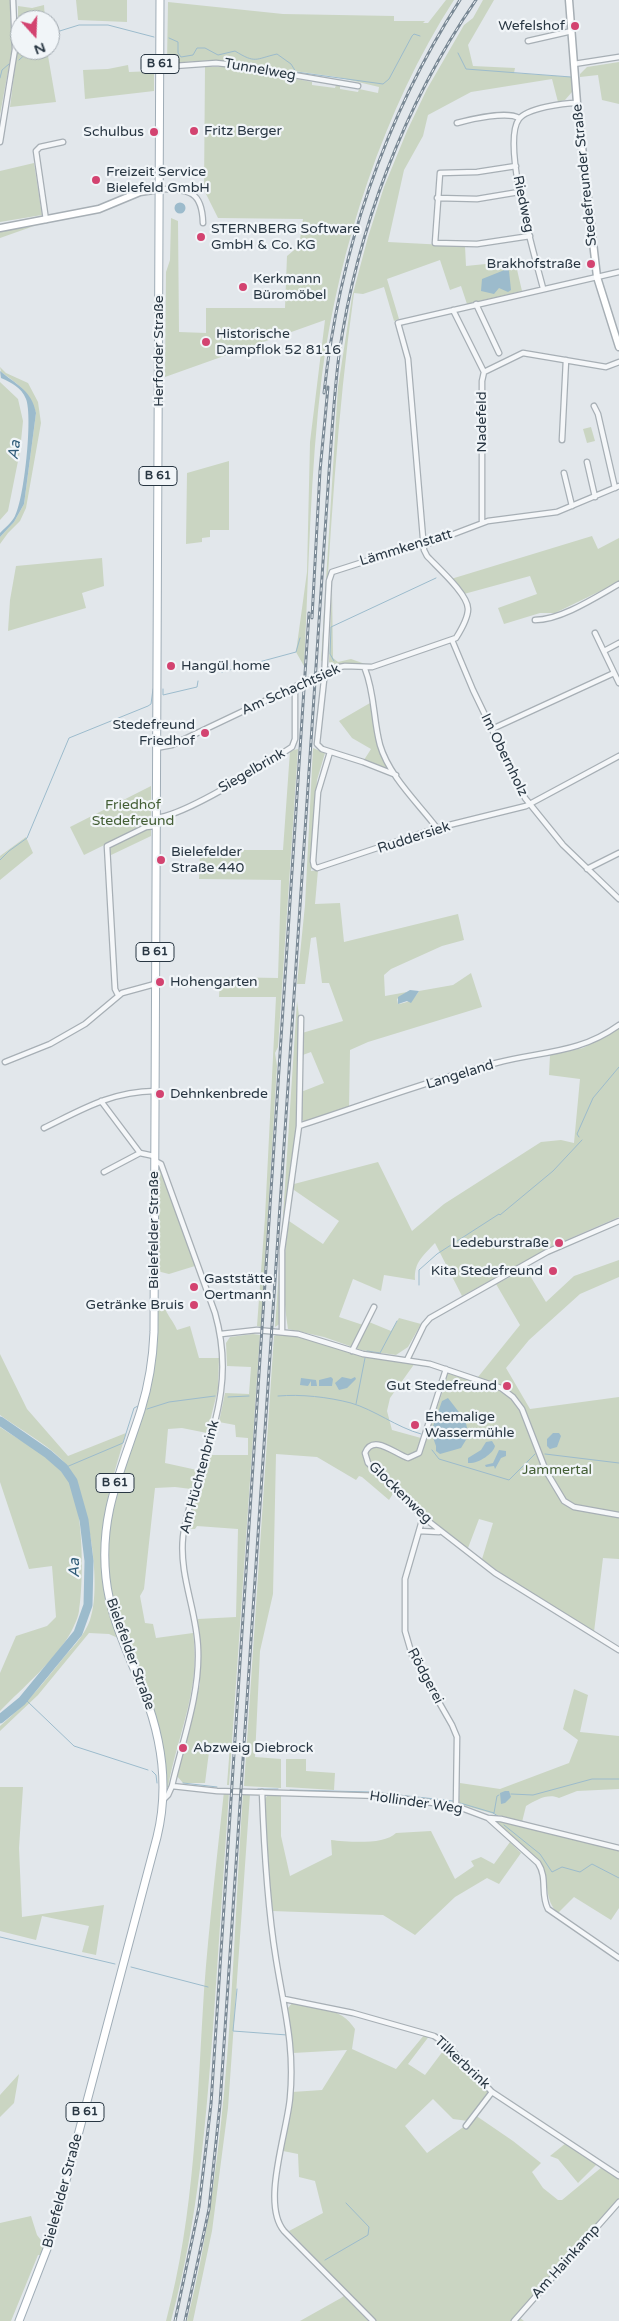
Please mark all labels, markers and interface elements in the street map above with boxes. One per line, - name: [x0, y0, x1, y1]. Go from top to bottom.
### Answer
- north arrow: [10, 10, 60, 60]
- place label: Wefelshof: [498, 18, 565, 34]
- marker: Wefelshof: [569, 20, 581, 32]
- text: N: [32, 39, 48, 59]
- road number: B 61: [141, 54, 179, 74]
- street label: Tunnelweg: [223, 55, 297, 85]
- street label: Stedefreunder Straße: [569, 103, 601, 247]
- place label: Fritz Berger: [204, 123, 282, 139]
- place label: Schulbus: [83, 124, 144, 140]
- marker: Fritz Berger: [188, 125, 200, 137]
- marker: Schulbus: [148, 126, 160, 138]
- place label: Freizeit Service Bielefeld GmbH: [106, 164, 210, 196]
- marker: Freizeit Service Bielefeld GmbH: [90, 174, 102, 186]
- street label: Riedweg: [509, 174, 537, 234]
- place label: STERNBERG Software GmbH & Co. KG: [211, 221, 360, 253]
- marker: STERNBERG Software GmbH & Co. KG: [195, 231, 207, 243]
- place label: Brakhofstraße: [487, 256, 581, 272]
- marker: Brakhofstraße: [585, 258, 597, 270]
- place label: Kerkmann Büromöbel: [253, 271, 326, 304]
- marker: Kerkmann Büromöbel: [237, 281, 249, 293]
- street label: Herforder Straße: [151, 295, 167, 407]
- place label: Historische Dampflok 52 8116: [216, 326, 341, 358]
- marker: Historische Dampflok 52 8116: [200, 336, 212, 348]
- street label: Nadefeld: [474, 391, 490, 453]
- water label: Aa: [5, 439, 25, 461]
- road number: B 61: [139, 466, 177, 486]
- street label: Lämmkenstatt: [358, 526, 454, 570]
- place label: Hangül home: [181, 658, 270, 674]
- marker: Hangül home: [165, 660, 177, 672]
- street label: Am Schachtsiek: [239, 661, 343, 719]
- street label: Im Obernholz: [477, 711, 531, 799]
- place label: Stedefreund Friedhof: [112, 717, 195, 750]
- marker: Stedefreund Friedhof: [199, 727, 211, 739]
- street label: Siegelbrink: [216, 745, 288, 797]
- park label: Friedhof Stedefreund: [92, 797, 174, 830]
- street label: Ruddersiek: [376, 818, 452, 858]
- place label: Bielefelder Straße 440: [171, 844, 244, 876]
- marker: Bielefelder Straße 440: [155, 854, 167, 866]
- road number: B 61: [136, 942, 174, 962]
- place label: Hohengarten: [170, 974, 258, 990]
- marker: Hohengarten: [154, 976, 166, 988]
- street label: Langeland: [424, 1057, 496, 1093]
- place label: Dehnkenbrede: [170, 1086, 268, 1102]
- marker: Dehnkenbrede: [154, 1088, 166, 1100]
- street label: Bielefelder Straße: [146, 1171, 162, 1289]
- place label: Ledeburstraße: [452, 1235, 549, 1251]
- marker: Ledeburstraße: [553, 1237, 565, 1249]
- place label: Kita Stedefreund: [431, 1263, 543, 1279]
- marker: Kita Stedefreund: [547, 1265, 559, 1277]
- place label: Gaststätte Oertmann: [204, 1271, 273, 1304]
- marker: Gaststätte Oertmann: [188, 1281, 200, 1293]
- place label: Getränke Bruis: [86, 1297, 184, 1313]
- marker: Getränke Bruis: [188, 1299, 200, 1311]
- place label: Gut Stedefreund: [386, 1378, 497, 1394]
- marker: Gut Stedefreund: [501, 1380, 513, 1392]
- place label: Ehemalige Wassermühle: [425, 1409, 514, 1441]
- street label: Am Hüchtenbrink: [177, 1418, 223, 1536]
- marker: Ehemalige Wassermühle: [409, 1419, 421, 1431]
- street label: Glockenweg: [365, 1459, 435, 1527]
- park label: Jammertal: [522, 1462, 592, 1478]
- road number: B 61: [96, 1474, 134, 1492]
- water label: Aa: [66, 1558, 84, 1578]
- street label: Bielefelder Straße: [102, 1596, 158, 1712]
- street label: Rödgerei: [403, 1645, 447, 1707]
- place label: Abzweig Diebrock: [193, 1740, 313, 1756]
- marker: Abzweig Diebrock: [177, 1742, 189, 1754]
- street label: Hollinder Weg: [368, 1788, 464, 1818]
- street label: Tilkerbrink: [431, 2033, 493, 2093]
- road number: B 61: [66, 2102, 104, 2122]
- street label: Bielefelder Straße: [40, 2132, 86, 2250]
- street label: Am Hainkamp: [528, 2221, 604, 2303]

